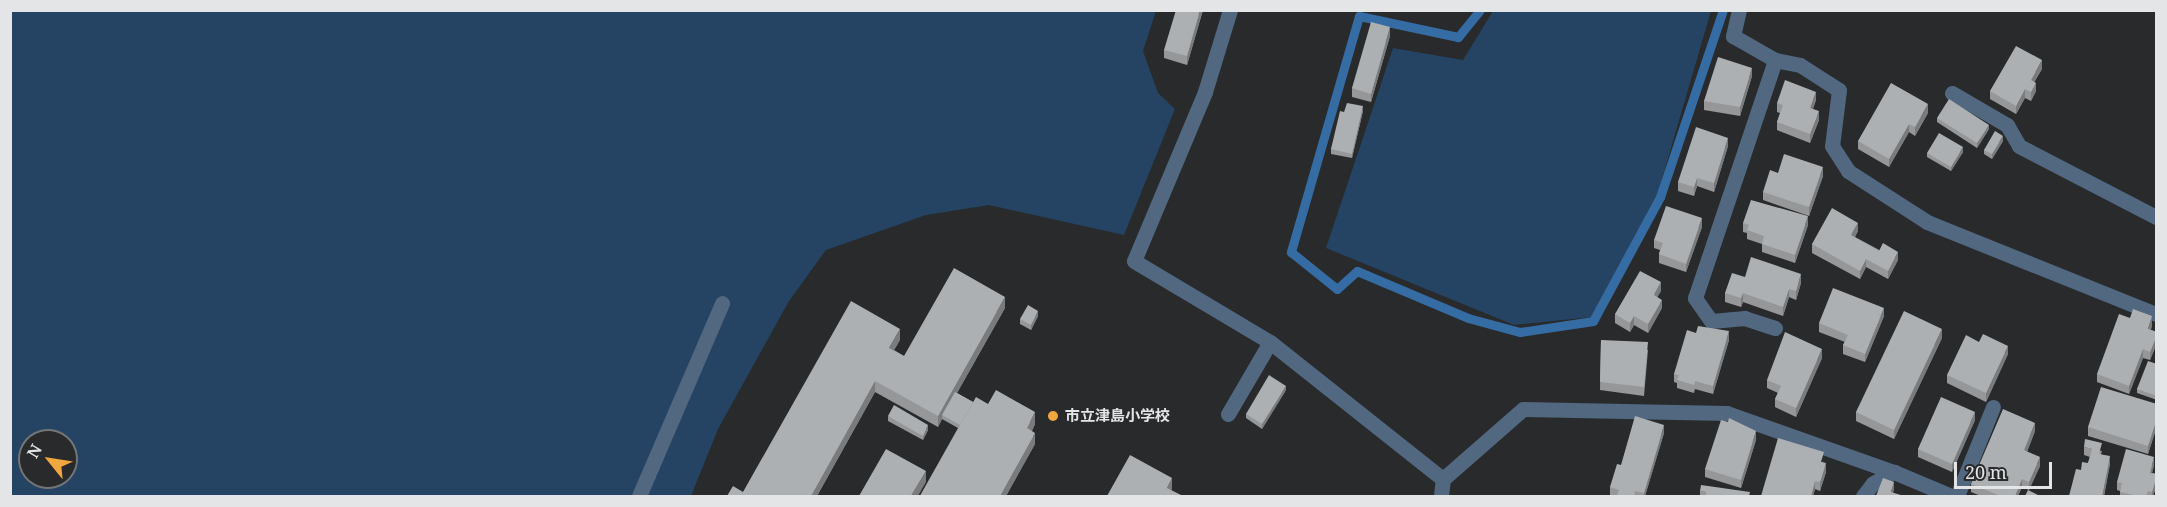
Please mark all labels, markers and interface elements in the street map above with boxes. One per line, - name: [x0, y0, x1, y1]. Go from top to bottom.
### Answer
- place label: 市立津島小学校: [1065, 407, 1170, 425]
- marker: 市立津島小学校: [1046, 409, 1060, 423]
- north arrow: [18, 429, 78, 489]
- text: N: [21, 440, 47, 462]
- scale bar: [1957, 450, 2054, 488]
- text: 20 m: [1965, 460, 2007, 484]

